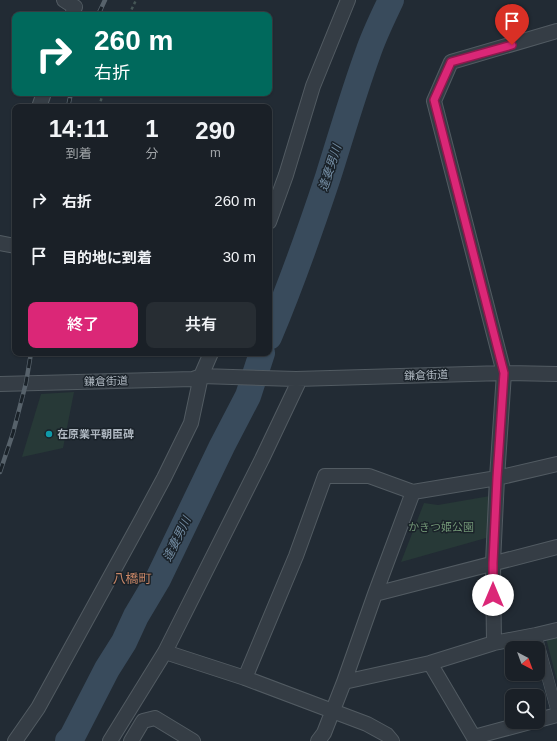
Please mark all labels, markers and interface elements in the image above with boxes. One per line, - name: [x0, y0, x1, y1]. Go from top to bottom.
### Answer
- pin: [495, 4, 529, 45]
- icon: arrive: [501, 10, 523, 32]
- text: 260 m: [94, 25, 173, 56]
- icon: right: [28, 28, 80, 80]
- text: 右折: [94, 63, 130, 83]
- text: 14:11: [49, 115, 109, 142]
- text: 1: [145, 115, 159, 142]
- text: 290: [195, 117, 235, 144]
- water label: 逢妻男川: [316, 141, 345, 193]
- text: m: [210, 145, 221, 160]
- text: 到着: [66, 146, 92, 161]
- text: 分: [145, 146, 159, 161]
- icon: right: [28, 189, 50, 211]
- text: 260 m: [214, 192, 256, 209]
- text: 右折: [62, 193, 92, 210]
- icon: arrive: [28, 245, 50, 267]
- text: 30 m: [223, 248, 256, 265]
- text: 目的地に到着: [62, 249, 152, 266]
- button: 終了: [28, 302, 138, 348]
- button: 共有: [146, 302, 256, 348]
- street label: 鎌倉街道: [404, 368, 448, 382]
- street label: 鎌倉街道: [84, 375, 128, 387]
- place label: 在原業平朝臣碑: [57, 428, 134, 440]
- marker: 在原業平朝臣碑: [44, 429, 54, 439]
- water label: 逢妻男川: [160, 513, 195, 564]
- park label: かきつ姫公園: [408, 521, 474, 533]
- district label: 八橋町: [112, 571, 152, 586]
- position arrow: [472, 574, 514, 616]
- north arrow: [505, 641, 545, 681]
- map controls: [505, 641, 545, 729]
- button: search: [505, 689, 545, 729]

